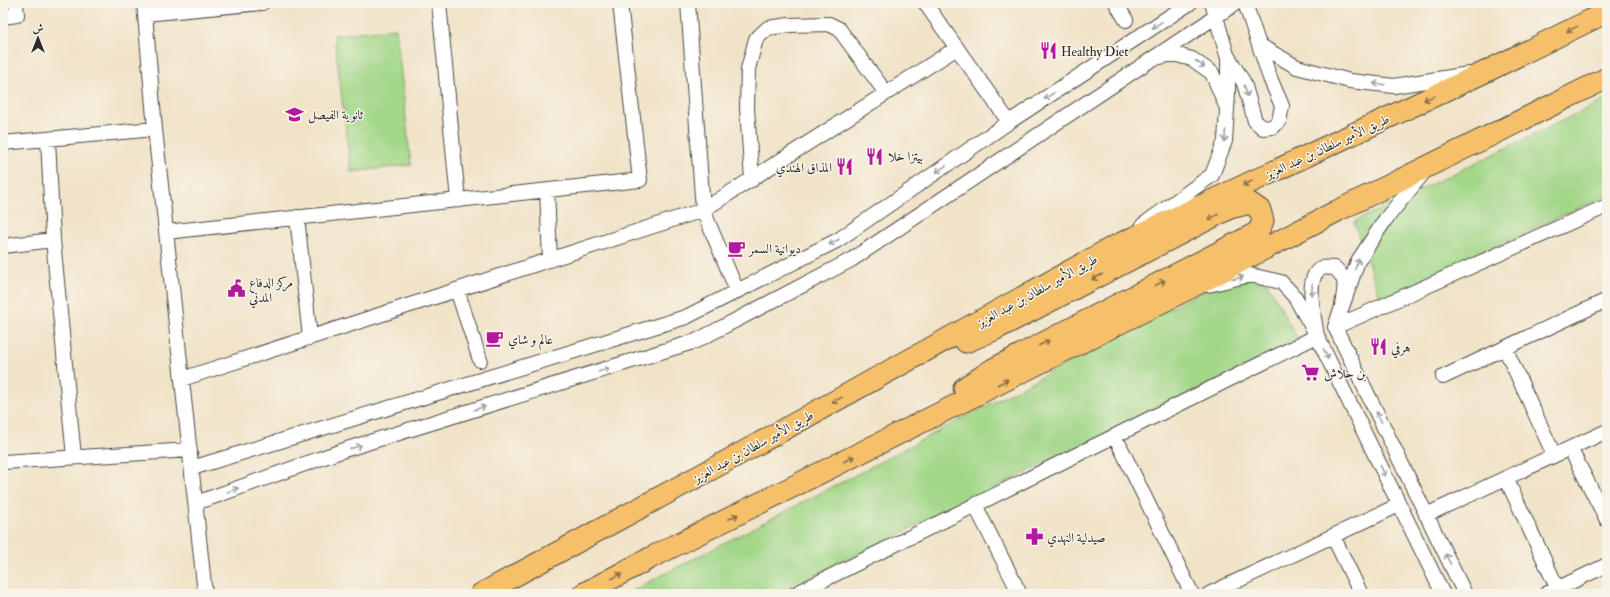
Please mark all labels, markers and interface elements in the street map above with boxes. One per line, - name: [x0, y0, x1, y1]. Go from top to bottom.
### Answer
- north arrow: [18, 18, 58, 58]
- one-way arrow: [1151, 21, 1163, 29]
- text: ش: [33, 22, 44, 35]
- one-way arrow: [1566, 26, 1578, 33]
- restaurant icon: Healthy Diet: [1038, 41, 1058, 61]
- place label: Healthy Diet: [1061, 44, 1129, 61]
- one-way arrow: [1194, 60, 1205, 68]
- one-way arrow: [1373, 80, 1386, 88]
- one-way arrow: [1243, 84, 1250, 97]
- one-way arrow: [1043, 92, 1054, 101]
- one-way arrow: [1424, 95, 1436, 102]
- school or university icon: ثانوية الفيصل: [285, 104, 305, 124]
- place label: ثانوية الفيصل: [308, 107, 364, 124]
- street label: طريق الأمير سلطان بن عبد العزيز: [1261, 110, 1392, 184]
- one-way arrow: [1221, 129, 1229, 142]
- restaurant icon: بيتزا خلا: [865, 146, 885, 166]
- place label: بيتزا خلا: [888, 149, 923, 165]
- restaurant icon: المذاق الهندي: [835, 157, 855, 177]
- place label: المذاق الهندي: [776, 160, 832, 178]
- one-way arrow: [936, 165, 947, 173]
- one-way arrow: [1243, 180, 1255, 187]
- one-way arrow: [1207, 214, 1219, 221]
- cafe icon: ديوانية السمر: [726, 238, 746, 258]
- one-way arrow: [828, 239, 840, 247]
- place label: ديوانية السمر: [747, 241, 801, 257]
- street label: طريق الأمير سلطان بن عبد العزيز: [972, 250, 1100, 332]
- one-way arrow: [1354, 259, 1361, 271]
- one-way arrow: [1091, 273, 1103, 281]
- one-way arrow: [1231, 274, 1244, 282]
- place label: مركز الدفاع المدني: [249, 275, 293, 309]
- public building icon: مركز الدفاع المدني: [226, 279, 246, 299]
- one-way arrow: [1154, 279, 1166, 286]
- one-way arrow: [1308, 283, 1316, 296]
- cafe icon: عالم و شاي: [485, 329, 505, 349]
- place label: عالم و شاي: [508, 332, 553, 351]
- restaurant icon: هرفي: [1368, 337, 1388, 357]
- one-way arrow: [1038, 339, 1050, 346]
- place label: هرفي: [1391, 340, 1411, 359]
- one-way arrow: [1323, 348, 1330, 360]
- supermarket icon: بن حلاش: [1301, 363, 1321, 383]
- one-way arrow: [597, 366, 610, 373]
- place label: بن حلاش: [1324, 366, 1367, 382]
- one-way arrow: [997, 377, 1009, 385]
- one-way arrow: [831, 397, 843, 405]
- one-way arrow: [473, 404, 486, 411]
- street label: طريق الأمير سلطان بن عبد العزيز: [688, 406, 816, 488]
- one-way arrow: [1375, 411, 1382, 423]
- one-way arrow: [349, 443, 362, 450]
- one-way arrow: [843, 454, 855, 462]
- one-way arrow: [1380, 465, 1387, 477]
- one-way arrow: [226, 485, 238, 493]
- one-way arrow: [727, 512, 739, 520]
- pharmacy icon: صيدلية النهدي: [1024, 527, 1044, 547]
- place label: صيدلية النهدي: [1047, 530, 1106, 548]
- one-way arrow: [1444, 553, 1451, 565]
- one-way arrow: [611, 571, 623, 579]

